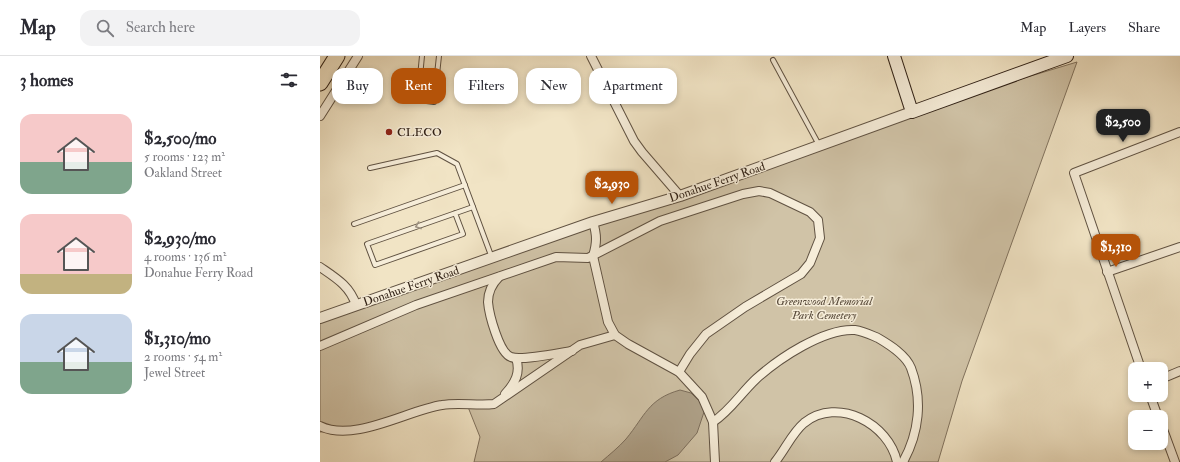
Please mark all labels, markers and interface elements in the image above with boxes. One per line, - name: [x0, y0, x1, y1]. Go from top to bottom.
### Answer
- search box: [80, 10, 360, 46]
- text: Map: [20, 16, 56, 40]
- icon: search: [94, 17, 116, 39]
- text: Search here: [126, 18, 195, 37]
- text: Map: [1020, 19, 1046, 36]
- text: Layers: [1068, 19, 1106, 36]
- text: Share: [1128, 19, 1160, 36]
- chip: Buy: [332, 68, 383, 104]
- chip: Rent: [391, 68, 446, 104]
- chip: Filters: [454, 68, 518, 104]
- chip: New: [526, 68, 581, 104]
- chip: Apartment: [589, 68, 677, 104]
- icon: filters: [278, 69, 300, 91]
- text: 3 homes: [20, 70, 73, 91]
- pin: $2,500: [1090, 109, 1156, 143]
- text: $2,500: [1105, 114, 1141, 130]
- place label: CLECO: [397, 125, 442, 140]
- marker: CLECO: [384, 127, 394, 137]
- text: $2,500/mo: [144, 128, 216, 149]
- icon: home: [52, 130, 100, 178]
- text: 5 rooms · 123 m²: [144, 149, 225, 165]
- street label: Donahue Ferry Road: [667, 159, 767, 206]
- text: Oakland Street: [144, 165, 222, 181]
- pin: $2,930: [579, 171, 645, 205]
- text: $2,930: [594, 176, 630, 192]
- one-way arrow: [415, 221, 422, 230]
- text: $2,930/mo: [144, 228, 216, 249]
- icon: home: [52, 230, 100, 278]
- pin: $1,310: [1083, 234, 1149, 268]
- text: $1,310: [1100, 239, 1132, 255]
- text: 4 rooms · 136 m²: [144, 249, 226, 265]
- street label: Donahue Ferry Road: [361, 263, 461, 310]
- text: Donahue Ferry Road: [144, 265, 253, 281]
- park label: Greenwood Memorial Park Cemetery: [776, 294, 873, 323]
- text: $1,310/mo: [144, 328, 211, 349]
- icon: home: [52, 330, 100, 378]
- text: 2 rooms · 54 m²: [144, 349, 222, 365]
- map controls: [1128, 362, 1168, 450]
- button: +: [1128, 362, 1168, 402]
- text: Jewel Street: [144, 365, 205, 381]
- button: −: [1128, 410, 1168, 450]

